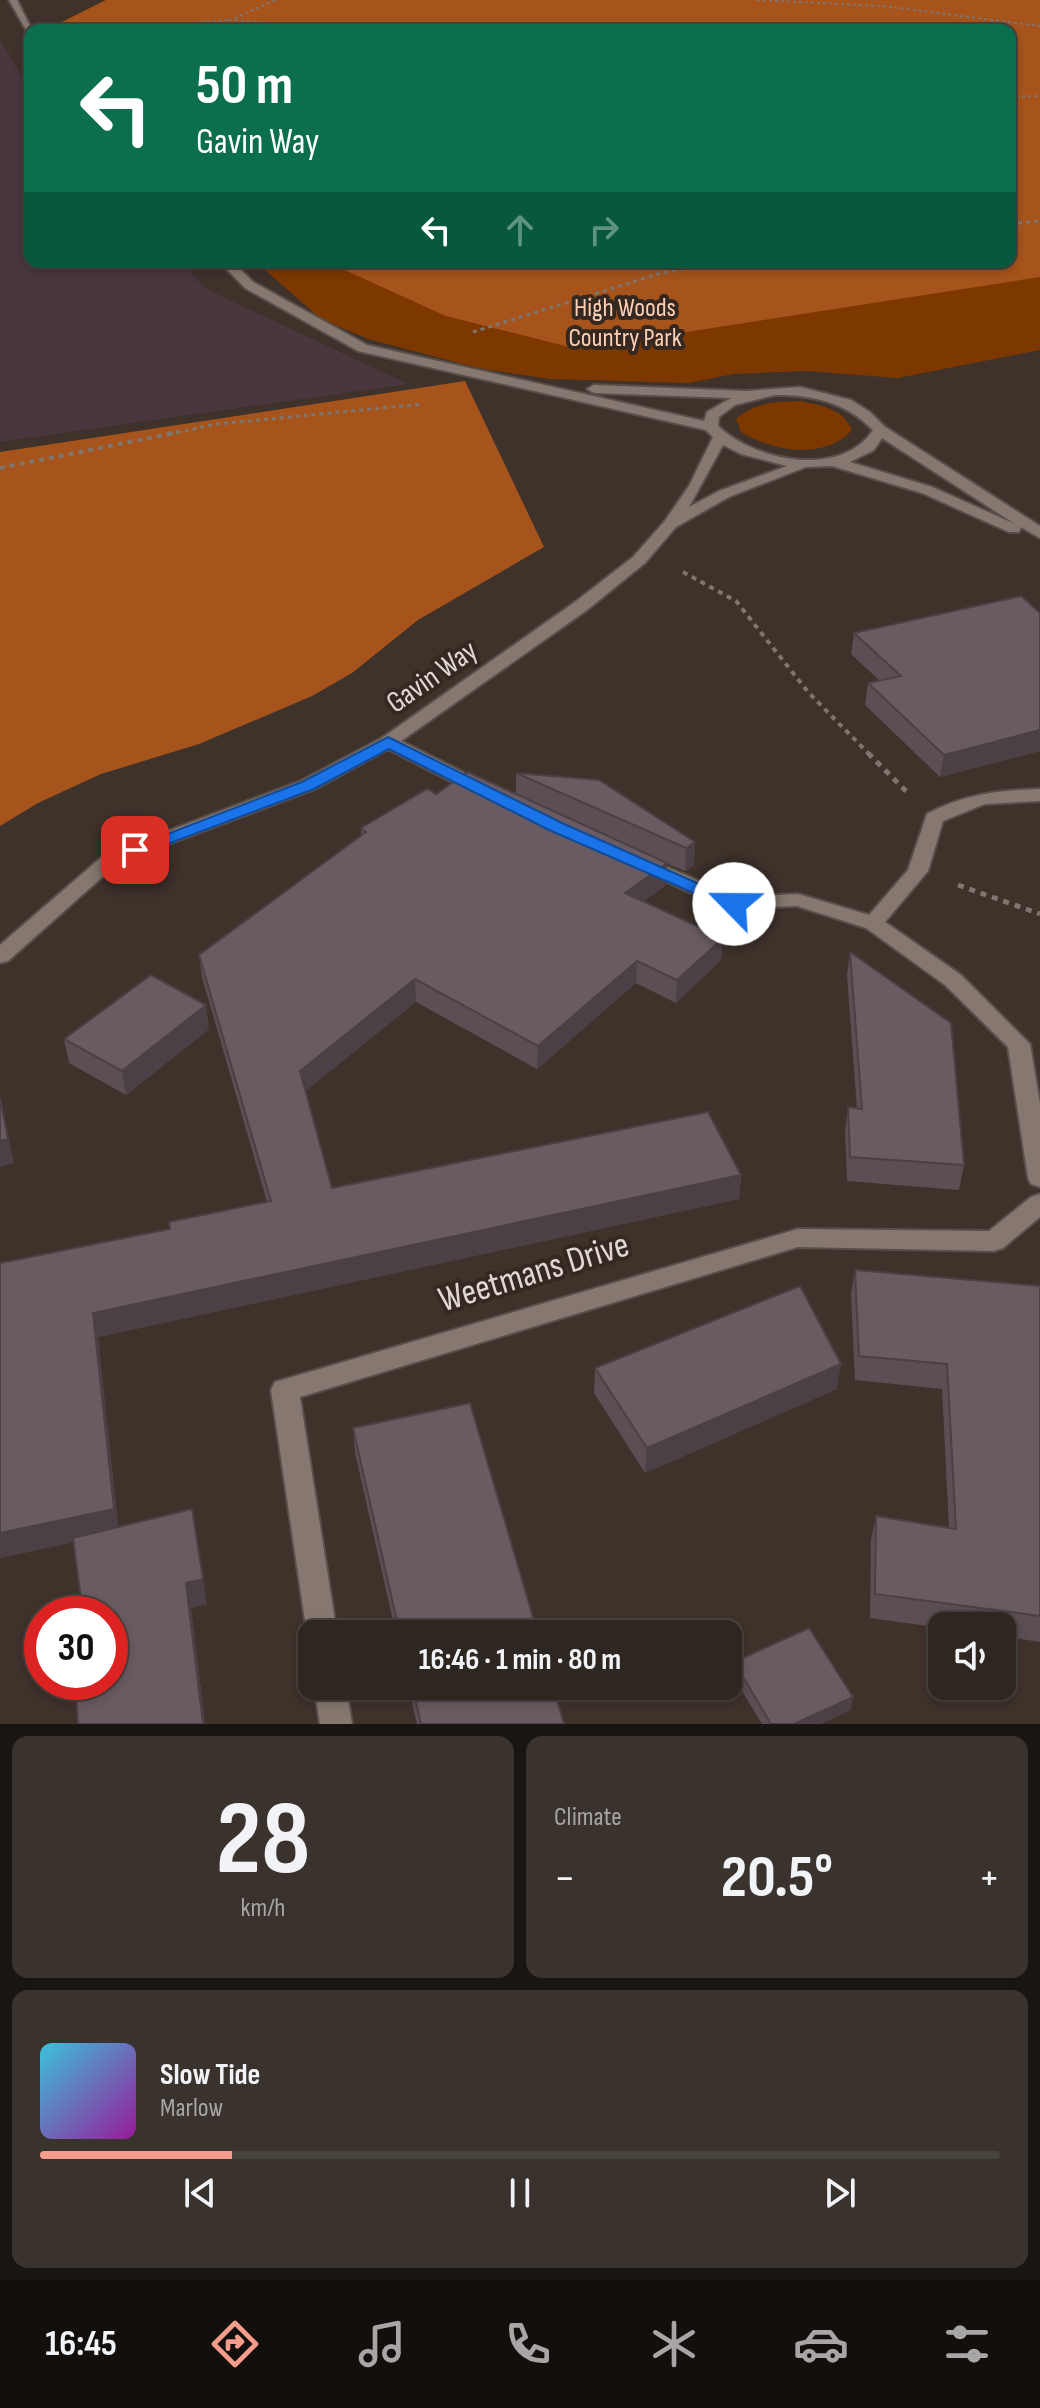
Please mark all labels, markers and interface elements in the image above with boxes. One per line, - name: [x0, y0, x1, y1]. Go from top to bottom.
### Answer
- text: 50 m: [196, 53, 293, 120]
- icon: left: [64, 56, 168, 160]
- text: Gavin Way: [196, 121, 319, 164]
- icon: left: [414, 208, 458, 252]
- icon: ahead: [498, 208, 542, 252]
- icon: right: [582, 208, 626, 252]
- park label: High Woods Country Park: [568, 293, 682, 354]
- street label: Gavin Way: [380, 633, 485, 721]
- pin: [101, 816, 169, 884]
- icon: arrive: [113, 828, 157, 872]
- position arrow: [692, 862, 776, 946]
- street label: Weetmans Drive: [434, 1224, 634, 1322]
- speed limit sign: 30: [24, 1596, 128, 1700]
- map controls: [928, 1612, 1016, 1700]
- button: sound: [928, 1612, 1016, 1700]
- text: 16:46 · 1 min · 80 m: [419, 1642, 621, 1678]
- text: 28: [216, 1778, 310, 1903]
- text: Climate: [554, 1802, 622, 1833]
- text: 20.5°: [721, 1842, 833, 1914]
- text: −: [554, 1852, 576, 1905]
- text: +: [978, 1852, 1000, 1905]
- text: km/h: [241, 1893, 285, 1924]
- text: Slow Tide: [160, 2057, 260, 2093]
- text: Marlow: [160, 2093, 223, 2124]
- icon: previous: [178, 2171, 222, 2215]
- icon: pause: [498, 2171, 542, 2215]
- icon: next: [818, 2171, 862, 2215]
- icon: directions: [207, 2316, 263, 2372]
- icon: music: [354, 2316, 410, 2372]
- icon: phone: [500, 2316, 556, 2372]
- icon: climate: [646, 2316, 702, 2372]
- icon: car: [793, 2316, 849, 2372]
- icon: filters: [939, 2316, 995, 2372]
- text: 16:45: [45, 2323, 117, 2366]

